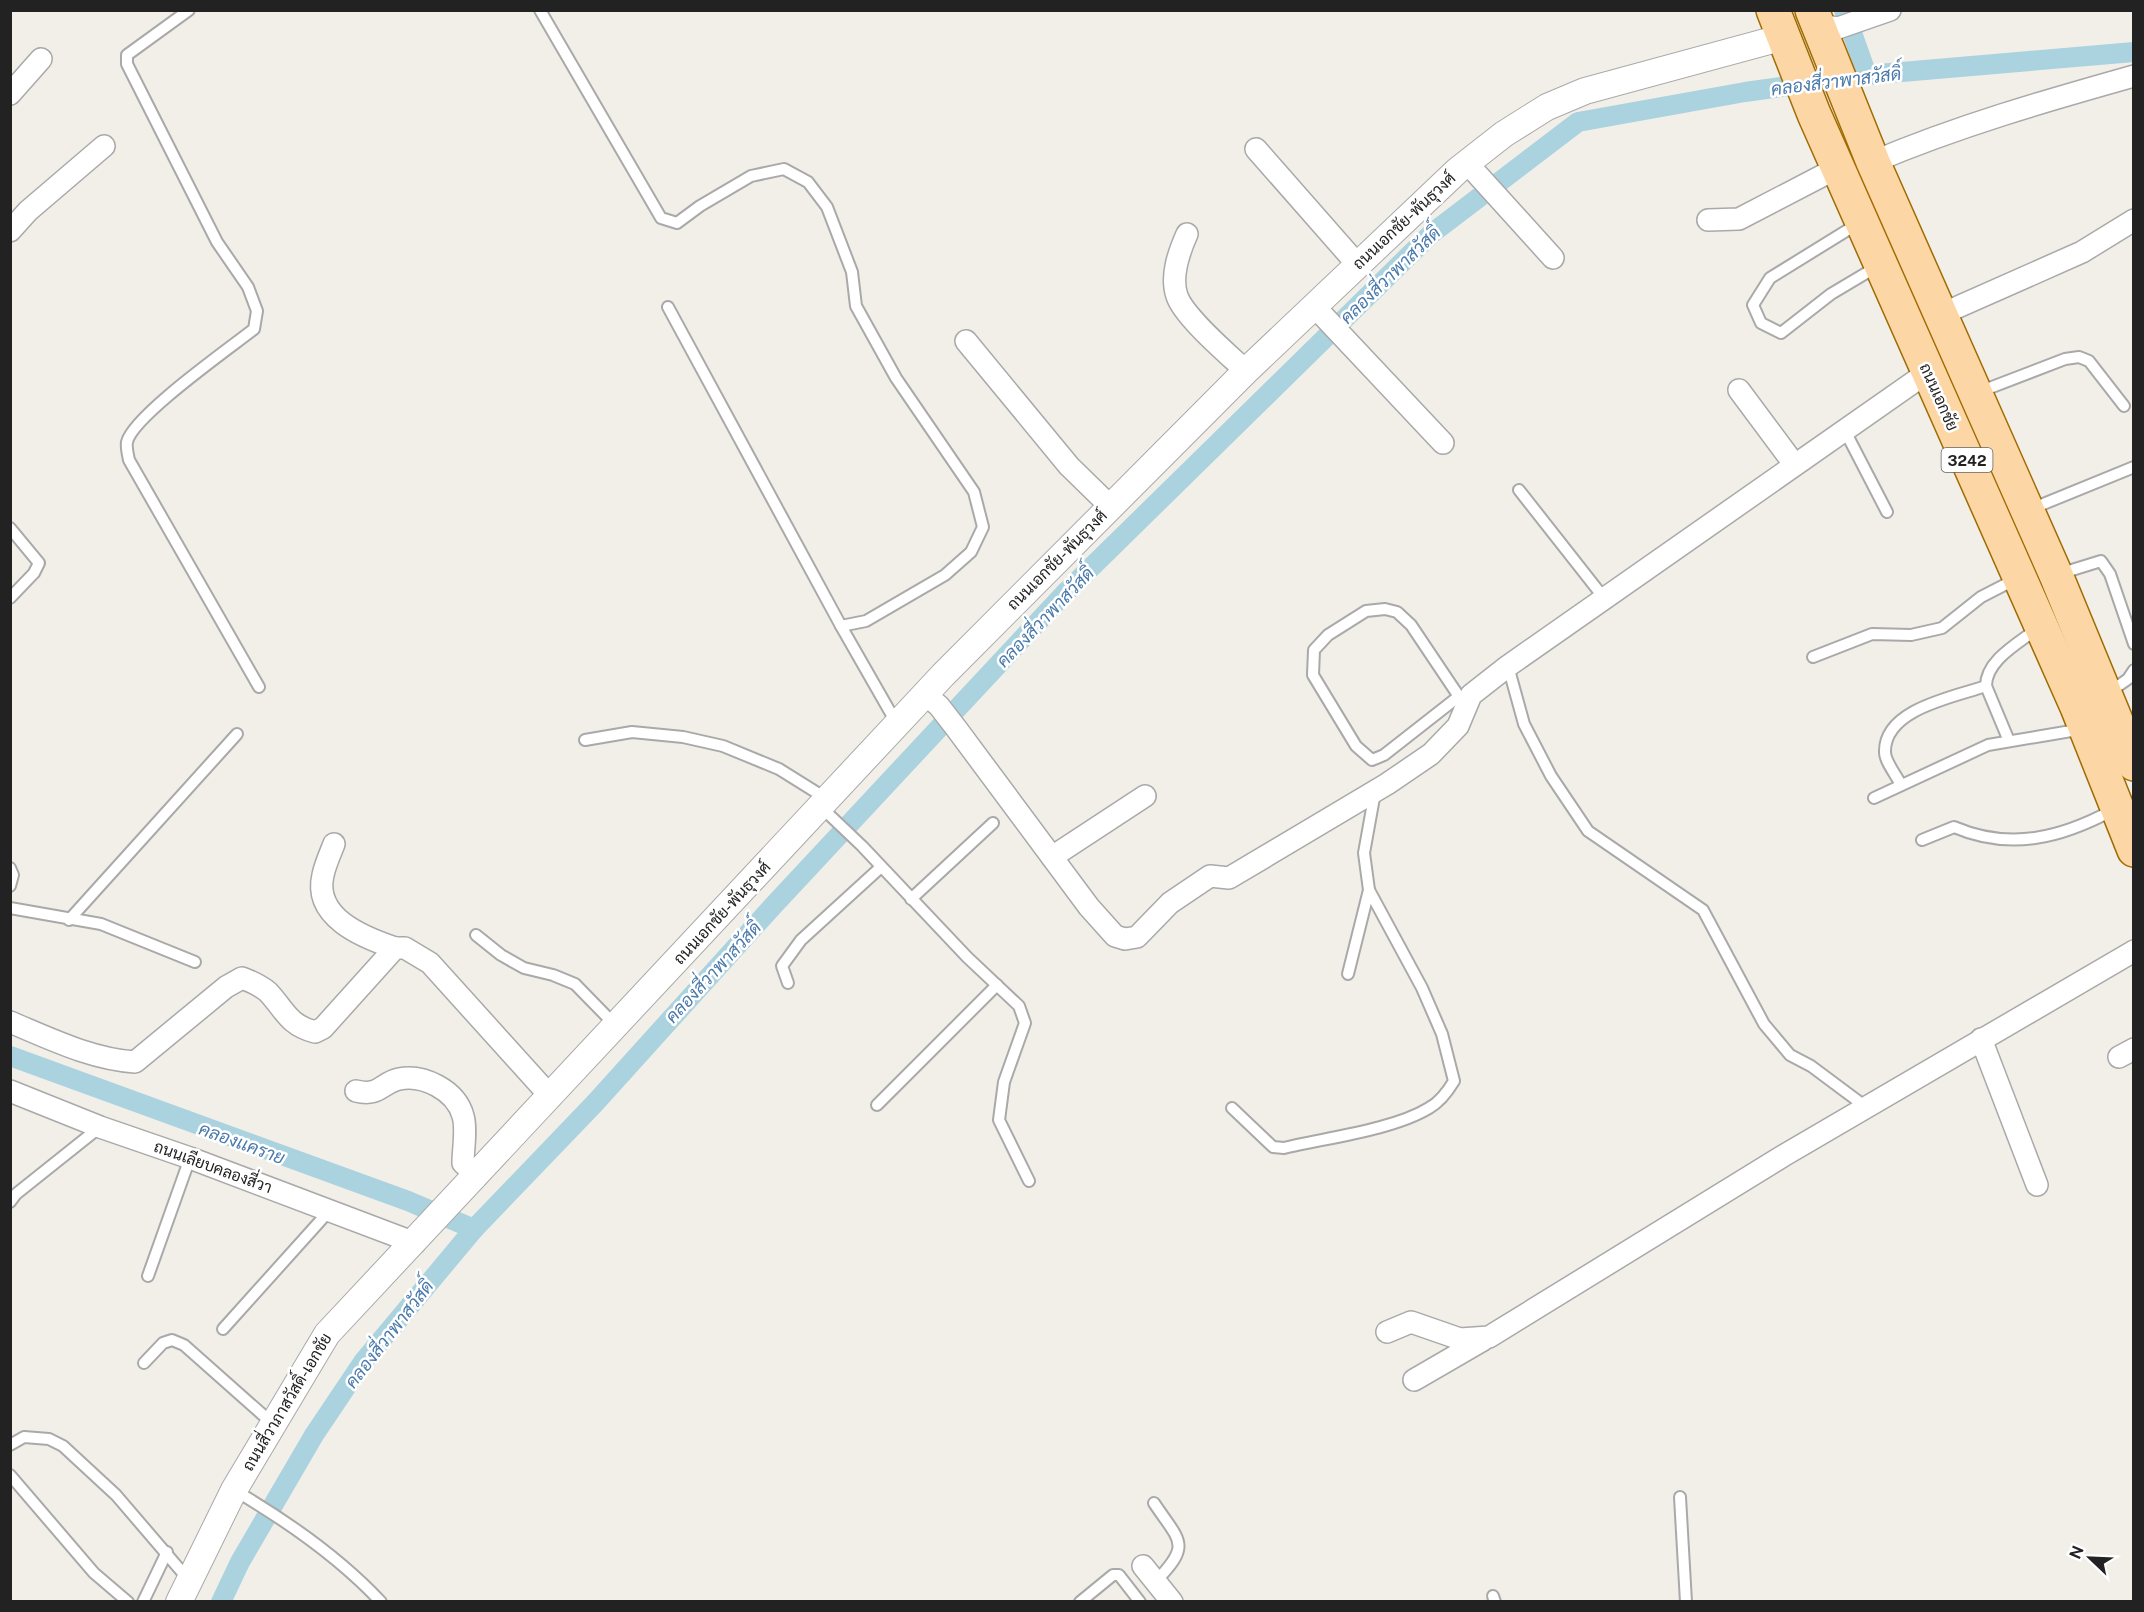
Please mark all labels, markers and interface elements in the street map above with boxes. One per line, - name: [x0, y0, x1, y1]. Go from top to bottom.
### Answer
- water label: คลองสี่วาพาสวัสดิ์: [1769, 57, 1906, 99]
- street label: ถนนเอกชัย-พันธุวงศ์: [1347, 166, 1461, 275]
- water label: คลองสี่วาพาสวัสดิ์: [1332, 216, 1447, 328]
- street label: ถนนเอกชัย: [1916, 360, 1963, 434]
- road number: 3242: [1942, 448, 1992, 472]
- street label: ถนนเอกชัย-พันธุวงศ์: [1001, 504, 1112, 615]
- water label: คลองสี่วาพาสวัสดิ์: [988, 556, 1101, 671]
- street label: ถนนเอกชัย-พันธุวงศ์: [667, 856, 776, 970]
- water label: คลองสี่วาพาสวัสดิ์: [657, 911, 768, 1027]
- water label: คลองเเคราย: [196, 1118, 288, 1168]
- street label: ถนนเลียบคลองสี่วา: [151, 1132, 276, 1197]
- water label: คลองสี่วาพาสวัสดิ์: [336, 1270, 440, 1392]
- street label: ถนนสี่วาภาสวัสดิ์-เอกชัย: [234, 1327, 336, 1474]
- north arrow: [2060, 1528, 2120, 1588]
- text: N: [2065, 1543, 2088, 1562]

